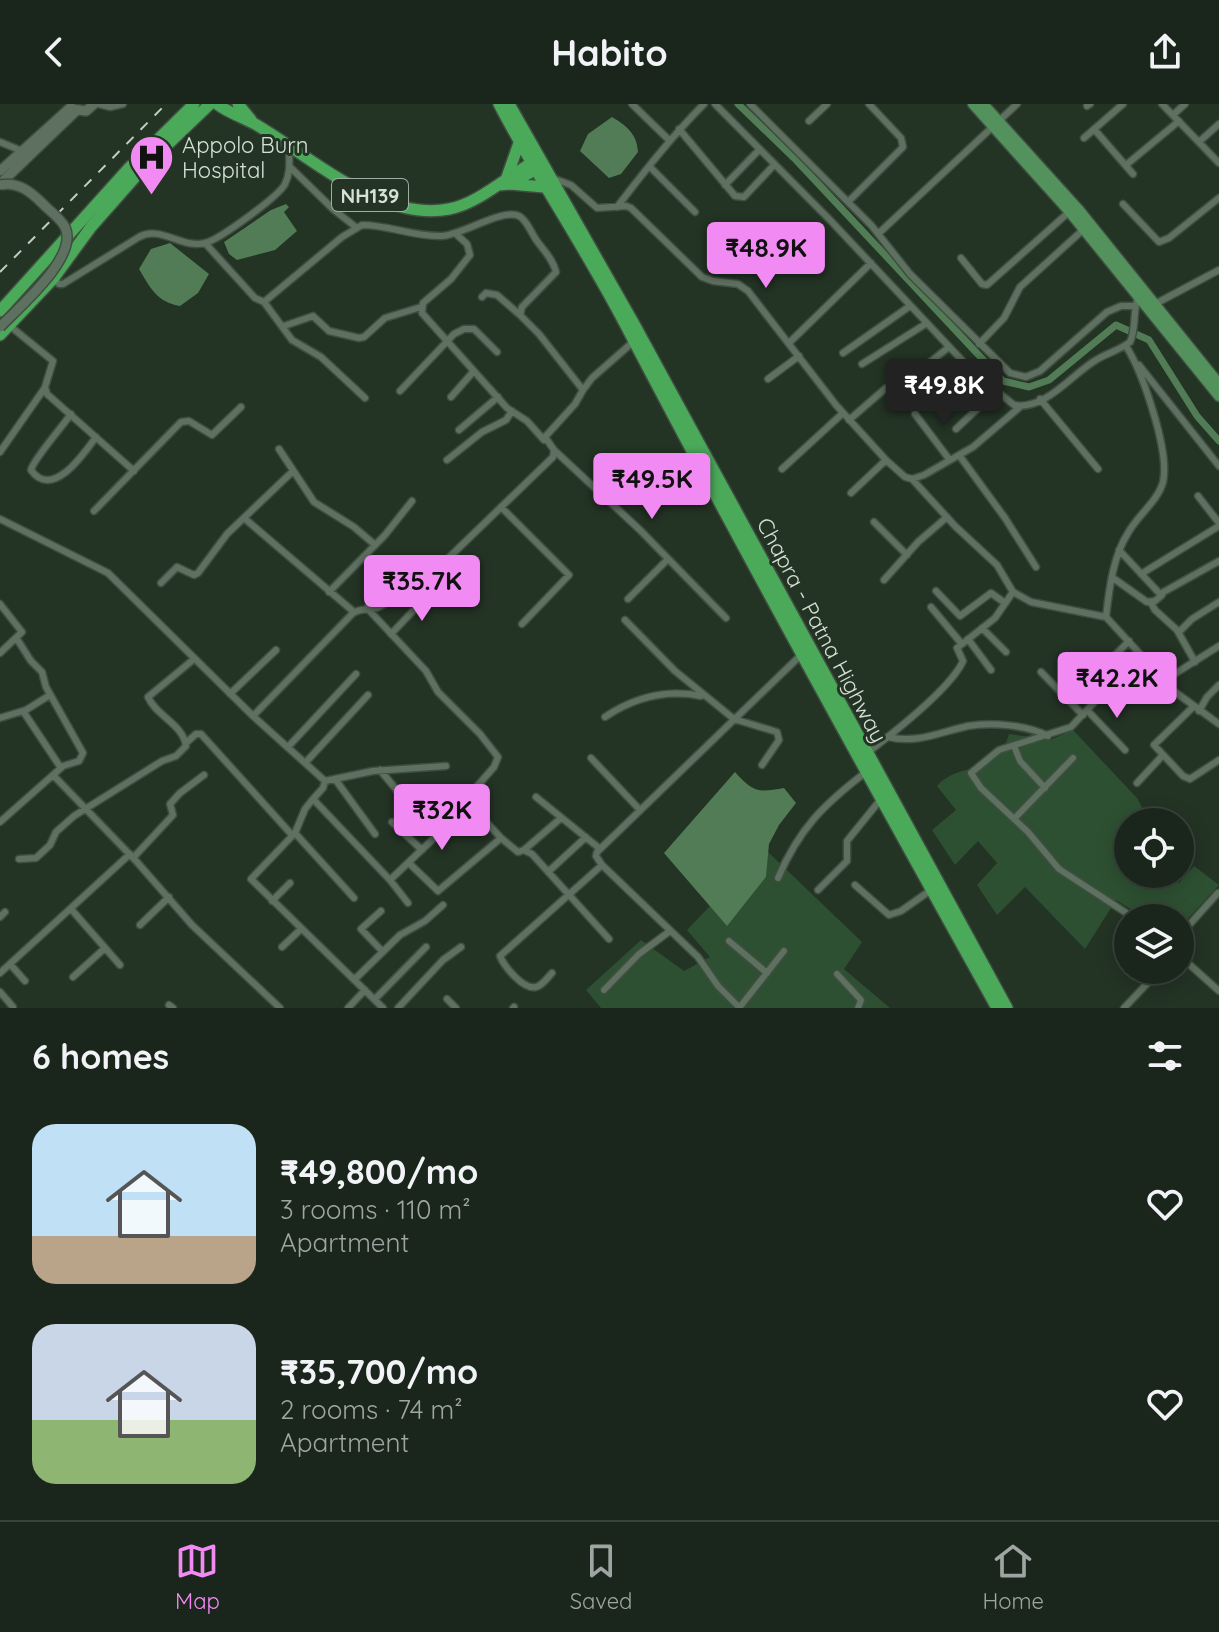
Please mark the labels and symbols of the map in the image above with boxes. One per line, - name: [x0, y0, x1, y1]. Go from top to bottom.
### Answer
- place label: Appolo Burn Hospital: [182, 131, 308, 184]
- hospital icon: Appolo Burn Hospital: [127, 134, 175, 197]
- road number: NH139: [332, 179, 408, 211]
- pin: ₹48.9K: [701, 222, 831, 290]
- pin: ₹49.8K: [879, 359, 1009, 427]
- pin: ₹49.5K: [587, 453, 717, 521]
- street label: Chapra - Patna Highway: [751, 513, 893, 747]
- pin: ₹35.7K: [357, 555, 487, 623]
- pin: ₹42.2K: [1052, 652, 1182, 720]
- pin: ₹32K: [395, 784, 489, 852]

